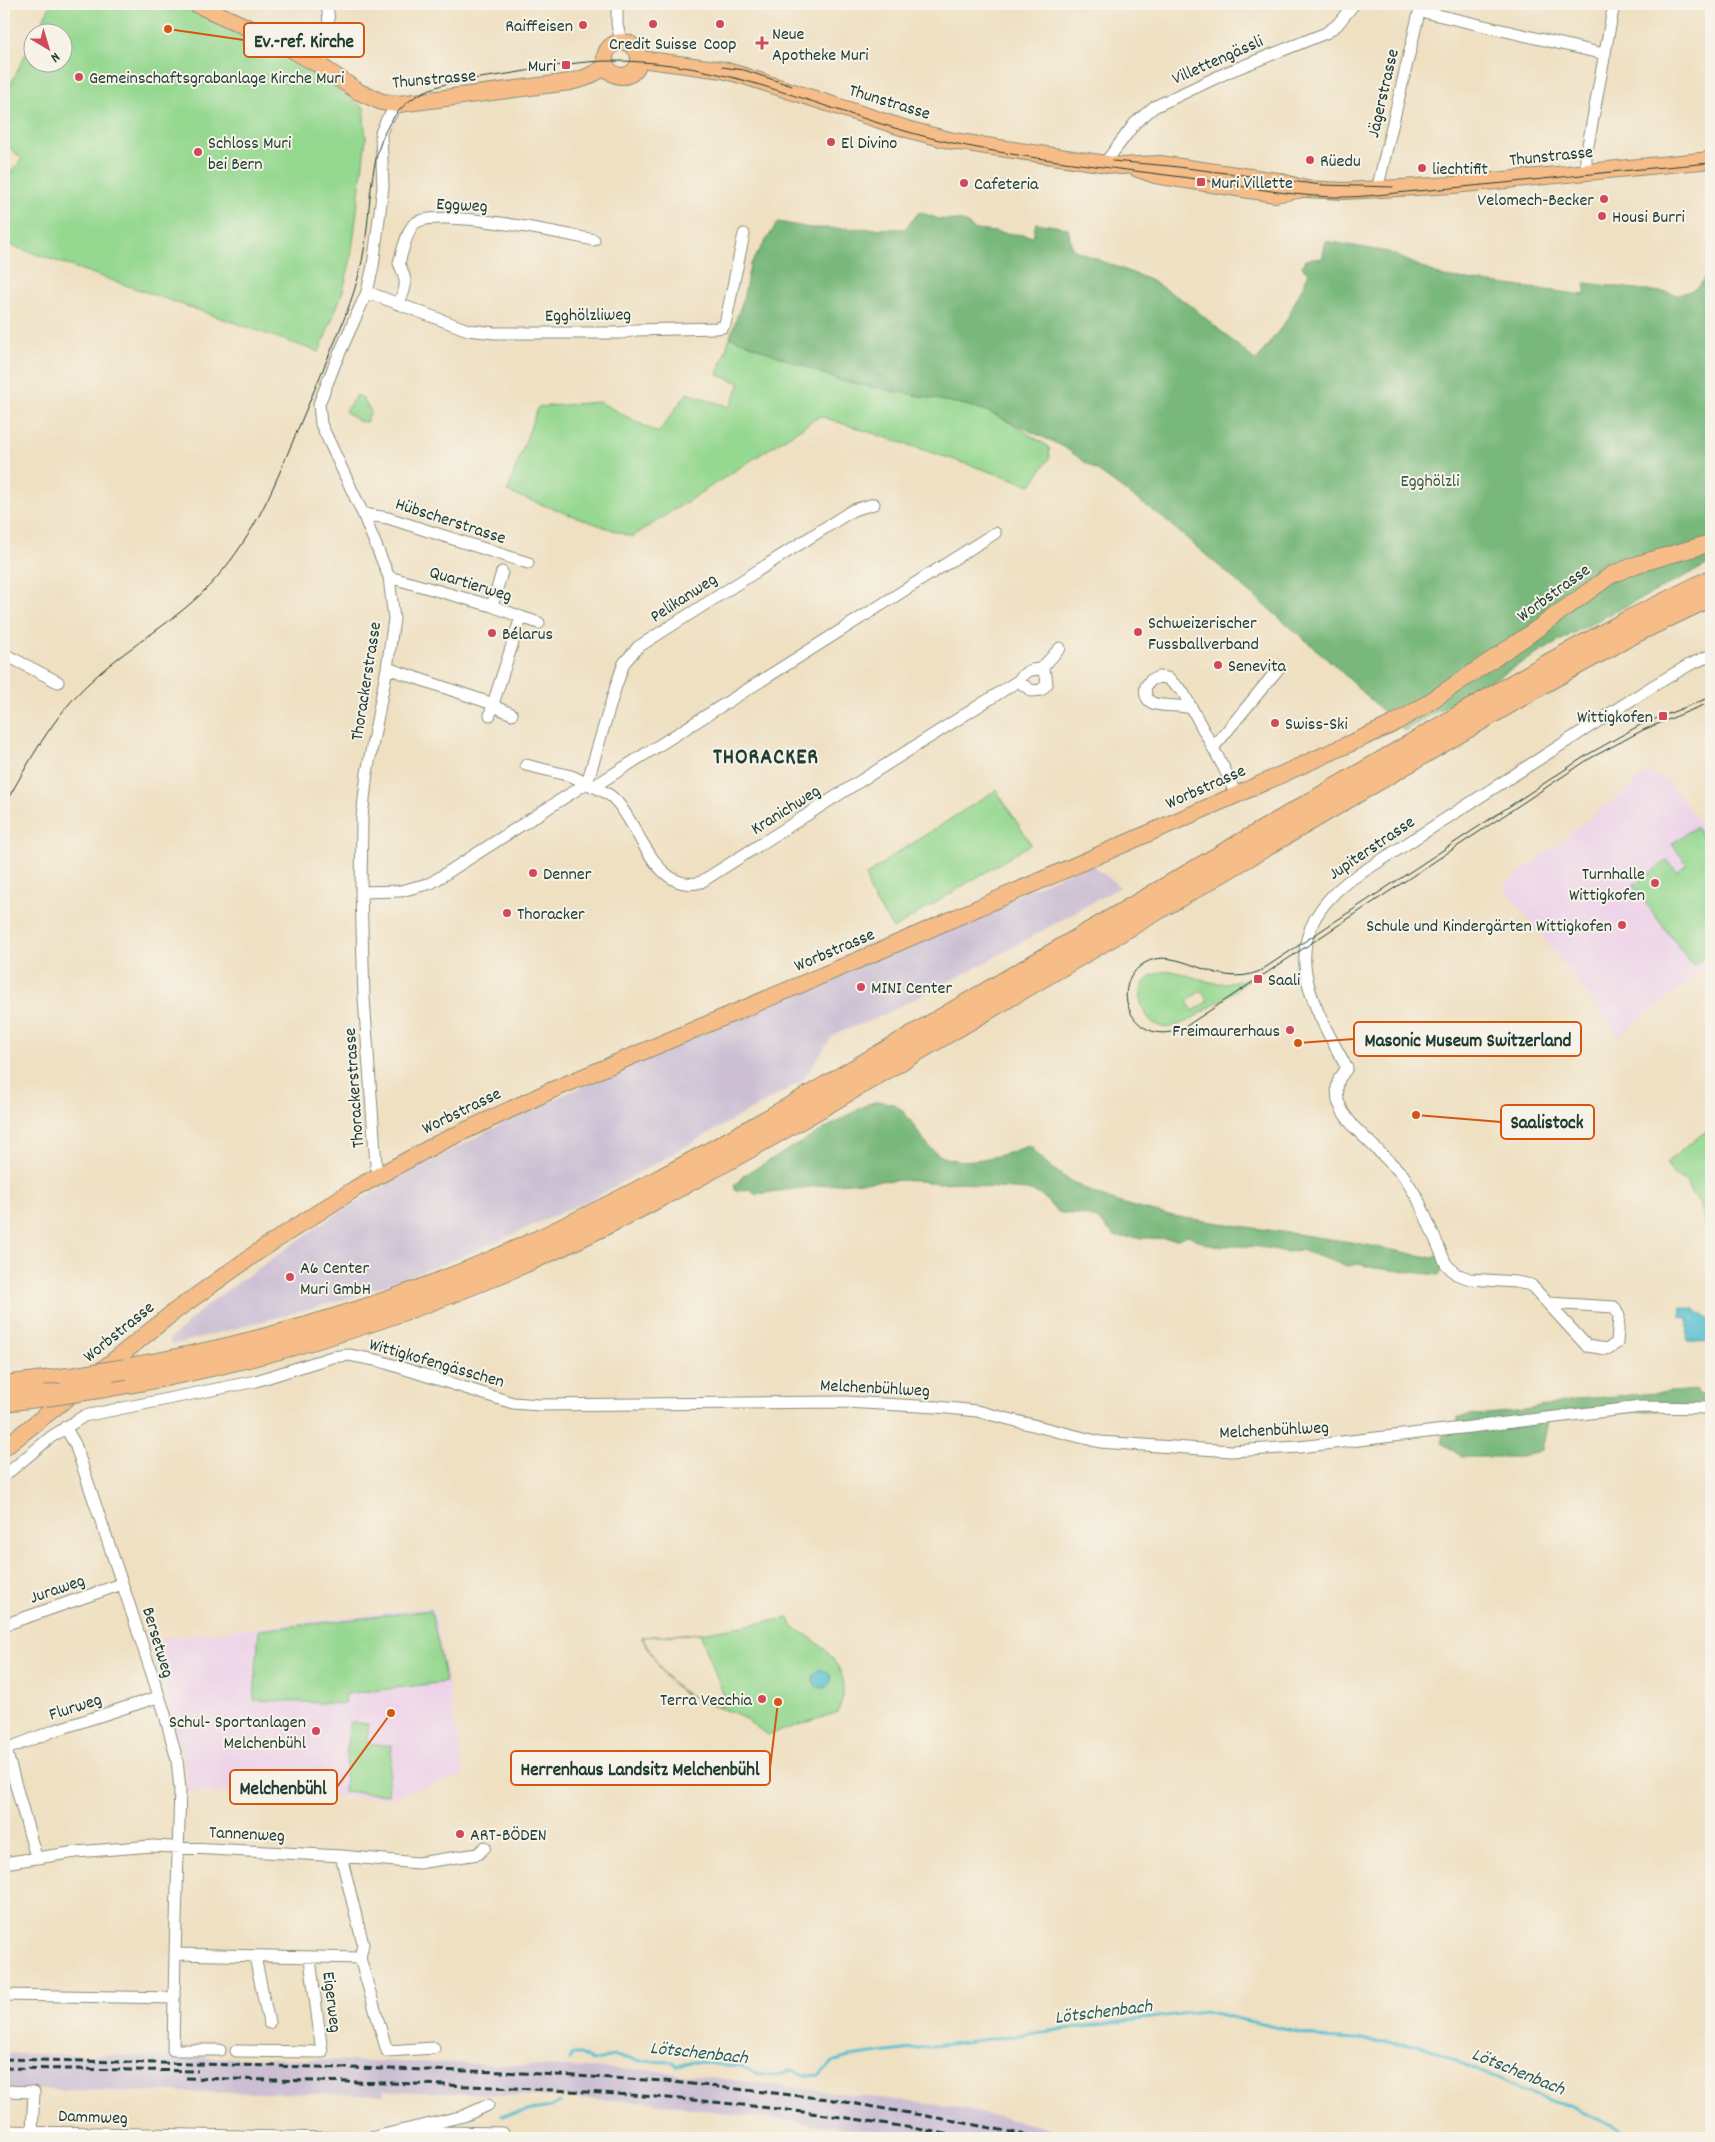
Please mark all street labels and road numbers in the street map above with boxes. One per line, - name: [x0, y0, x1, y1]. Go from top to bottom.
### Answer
- street label: Villettengässli: [1168, 30, 1268, 93]
- street label: Jägerstrasse: [1362, 47, 1407, 140]
- street label: Thunstrasse: [391, 64, 477, 97]
- street label: Thunstrasse: [845, 79, 933, 128]
- street label: Thunstrasse: [1508, 141, 1594, 174]
- street label: Eggweg: [436, 193, 488, 220]
- street label: Egghölzliweg: [545, 303, 632, 330]
- street label: Hübscherstrasse: [392, 493, 509, 552]
- street label: Worbstrasse: [1513, 559, 1596, 629]
- street label: Quartierweg: [426, 561, 515, 610]
- street label: Pelikanweg: [646, 568, 723, 630]
- street label: Thorackerstrasse: [346, 620, 389, 743]
- street label: Worbstrasse: [1162, 760, 1250, 817]
- street label: Kranichweg: [747, 780, 826, 842]
- street label: Jupiterstrasse: [1324, 811, 1421, 887]
- street label: Worbstrasse: [791, 923, 879, 979]
- street label: Thorackerstrasse: [339, 1027, 372, 1149]
- street label: Worbstrasse: [418, 1082, 506, 1142]
- street label: Worbstrasse: [79, 1296, 161, 1369]
- street label: Wittigkofengässchen: [366, 1333, 507, 1396]
- street label: Melchenbühlweg: [819, 1374, 931, 1405]
- street label: Melchenbühlweg: [1219, 1416, 1330, 1447]
- street label: Juraweg: [27, 1569, 89, 1611]
- street label: Bersetweg: [134, 1604, 179, 1681]
- street label: Flurweg: [46, 1688, 105, 1729]
- street label: Tannenweg: [208, 1821, 286, 1850]
- street label: Eigerweg: [314, 1970, 347, 2034]
- street label: Dammweg: [58, 2105, 128, 2132]

